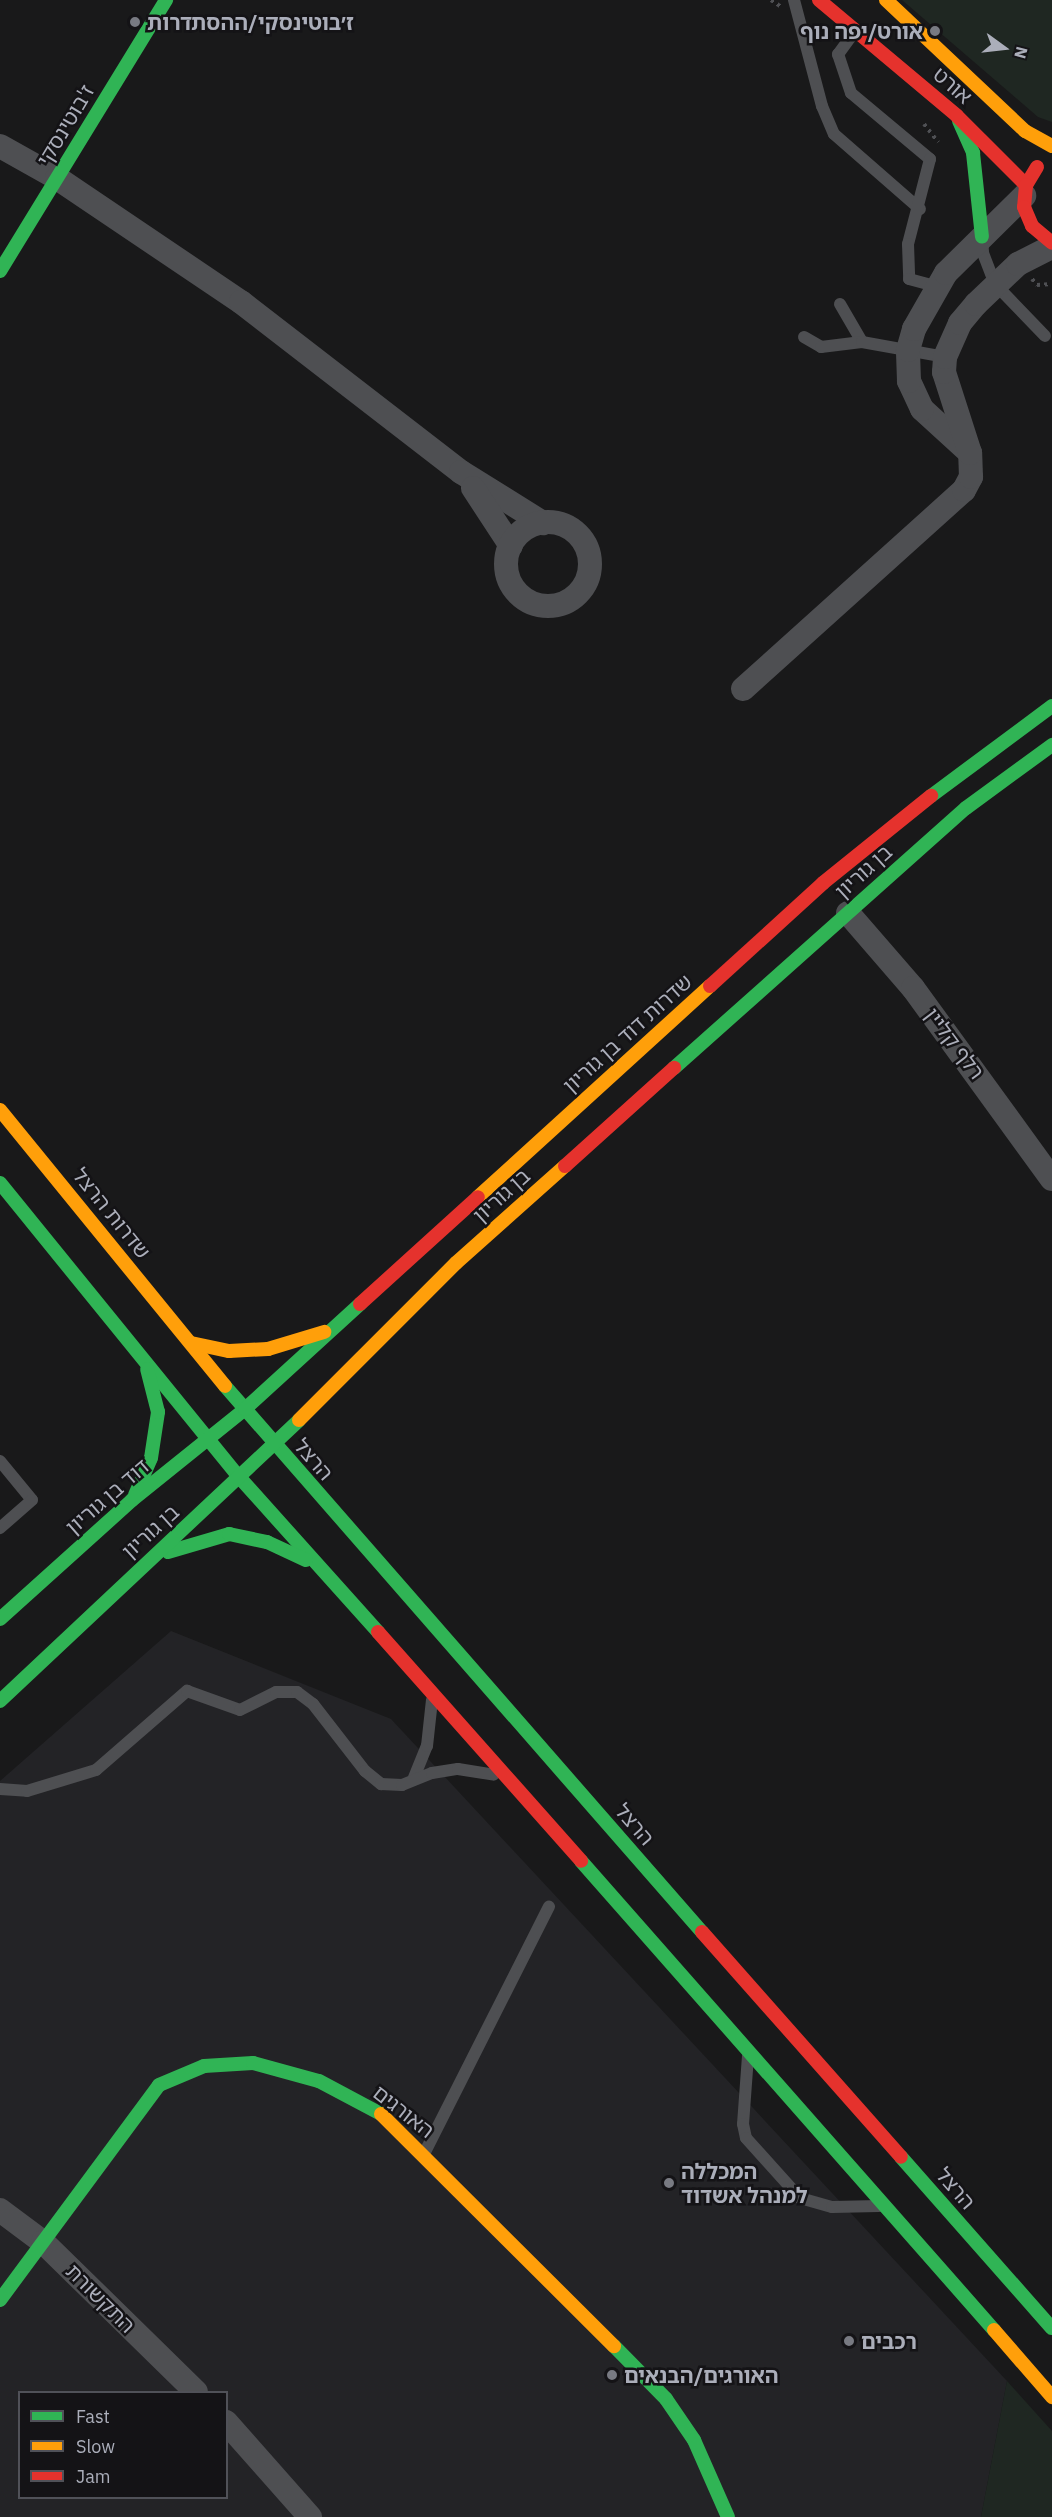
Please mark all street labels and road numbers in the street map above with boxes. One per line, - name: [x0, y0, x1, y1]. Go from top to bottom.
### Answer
- street label: אורט: [928, 61, 978, 109]
- street label: ז'בוטינסקי: [31, 80, 99, 170]
- street label: בן גוריון: [829, 839, 897, 903]
- street label: שדרות דוד בן גוריון: [557, 968, 697, 1098]
- street label: רלף קליין: [920, 1002, 990, 1084]
- street label: שדרות הרצל: [68, 1163, 156, 1263]
- street label: בן גוריון: [467, 1163, 535, 1227]
- street label: הרצל: [289, 1433, 339, 1485]
- street label: דוד בן גוריון: [60, 1453, 154, 1539]
- street label: בן גוריון: [116, 1499, 184, 1563]
- street label: הרצל: [610, 1798, 660, 1850]
- street label: האורגים: [368, 2079, 440, 2143]
- street label: הרצל: [931, 2162, 981, 2214]
- street label: התקשורת: [61, 2258, 141, 2338]

